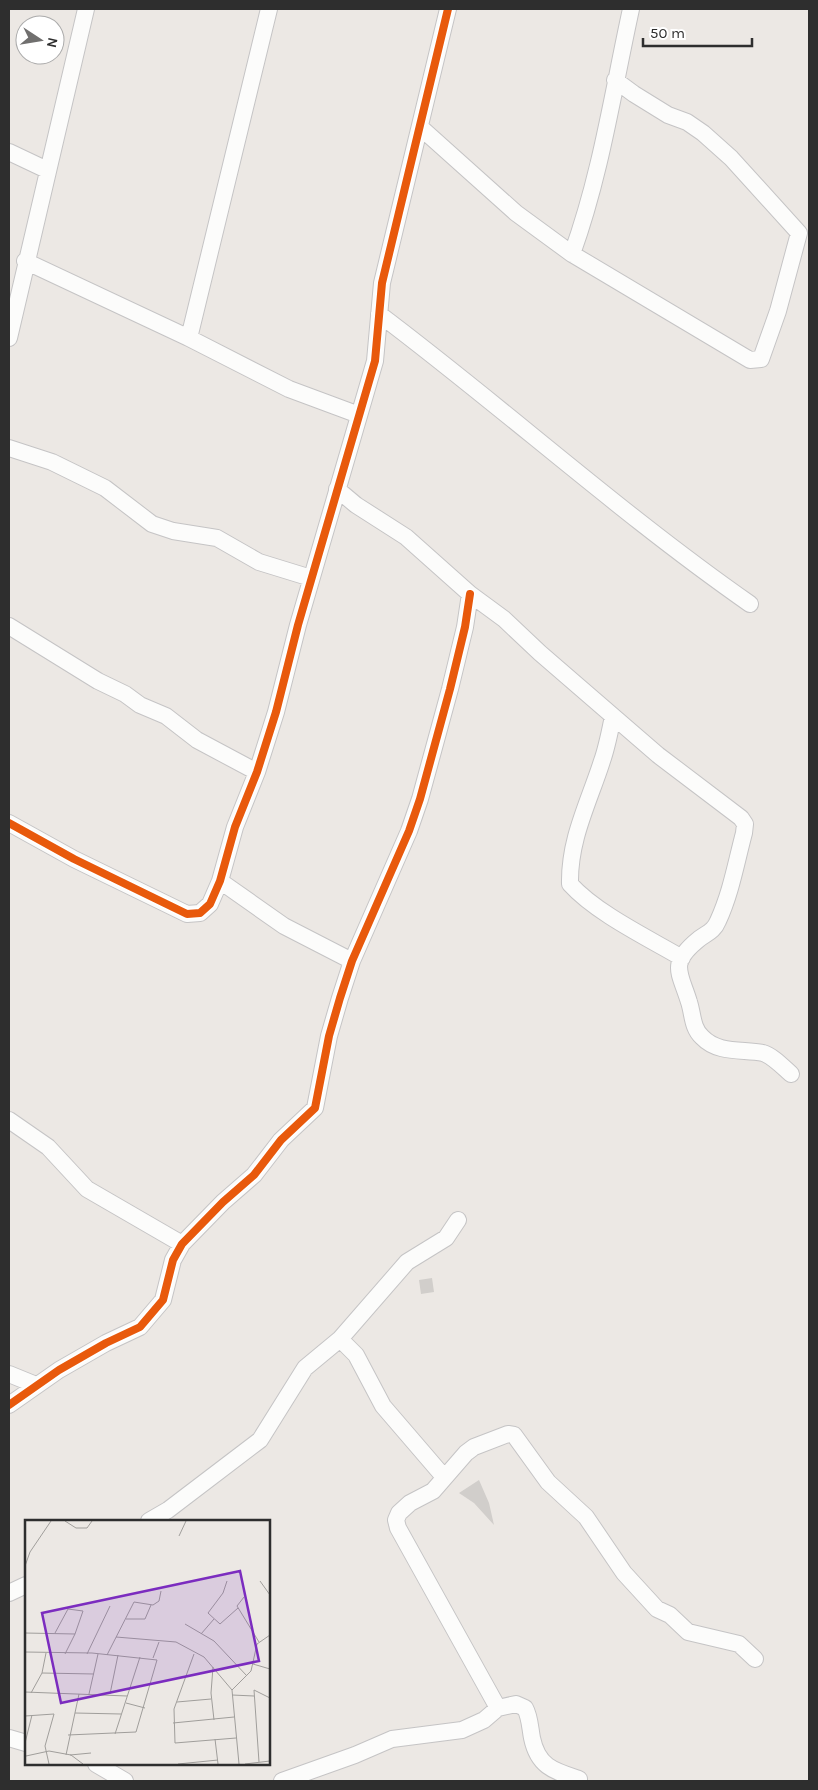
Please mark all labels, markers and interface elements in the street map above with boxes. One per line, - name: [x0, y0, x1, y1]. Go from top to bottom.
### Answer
- north arrow: [15, 15, 65, 65]
- scale bar: [643, 15, 752, 47]
- text: 50 m: [650, 24, 685, 42]
- text: N: [43, 36, 62, 49]
- inset map: [25, 1520, 270, 1765]

